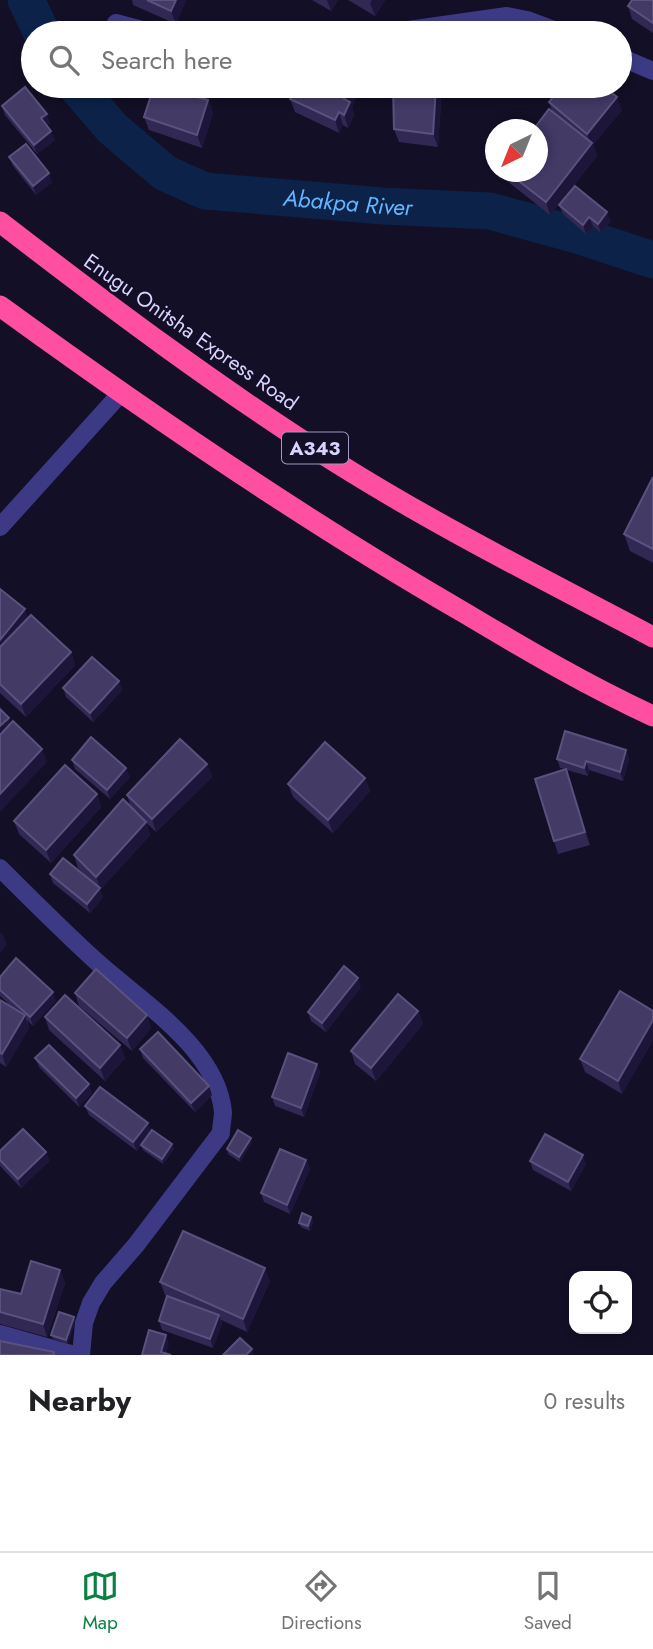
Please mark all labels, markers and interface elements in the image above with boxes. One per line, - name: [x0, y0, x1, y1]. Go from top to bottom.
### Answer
- search box: [21, 21, 632, 98]
- icon: search: [45, 41, 83, 79]
- text: Search here: [101, 41, 233, 79]
- north arrow: [485, 119, 548, 182]
- water label: Abakpa River: [281, 181, 414, 224]
- street label: Enugu Onitsha Express Road: [78, 246, 304, 418]
- road number: A343: [282, 432, 348, 463]
- map controls: [569, 1271, 632, 1334]
- button: locate: [569, 1271, 632, 1334]
- text: Nearby: [28, 1379, 131, 1422]
- text: 0 results: [543, 1384, 625, 1418]
- tab: Map: [81, 1567, 119, 1636]
- tab: Directions: [281, 1567, 362, 1636]
- tab: Saved: [524, 1567, 572, 1636]

